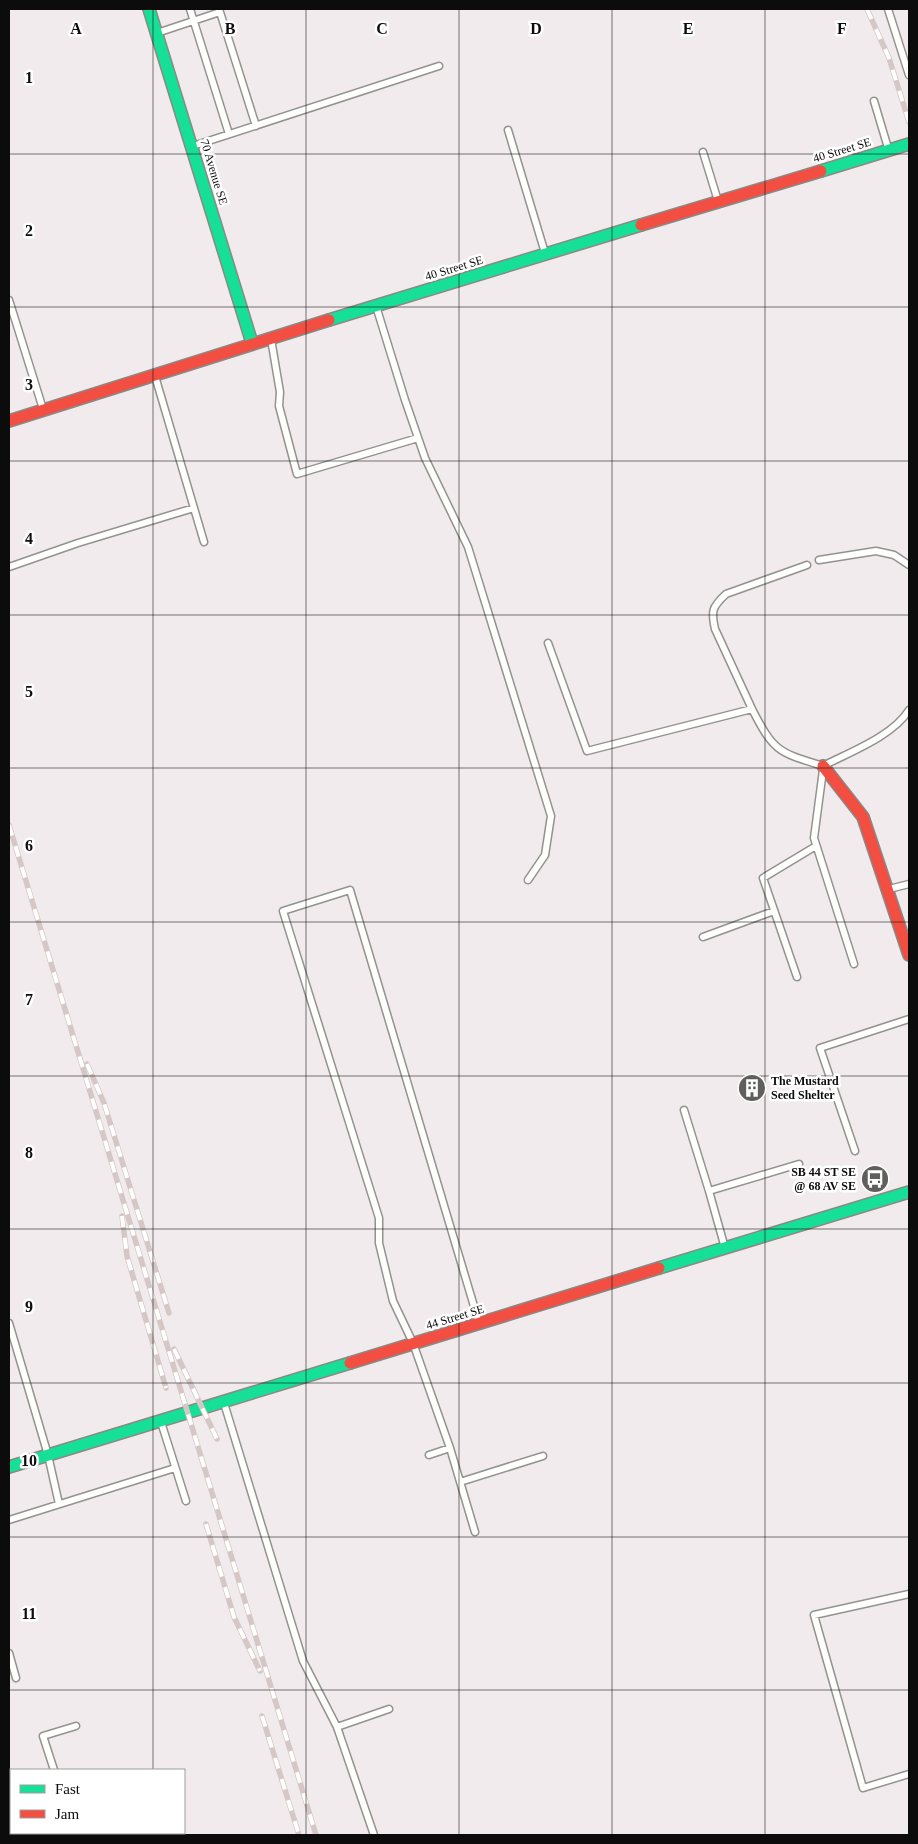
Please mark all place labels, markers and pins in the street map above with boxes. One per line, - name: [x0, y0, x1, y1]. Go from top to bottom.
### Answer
- building icon: The Mustard Seed Shelter: [737, 1073, 767, 1103]
- place label: The Mustard Seed Shelter: [771, 1074, 839, 1102]
- bus stop icon: SB 44 ST SE @ 68 AV SE: [860, 1164, 890, 1194]
- place label: SB 44 ST SE @ 68 AV SE: [791, 1165, 856, 1193]

